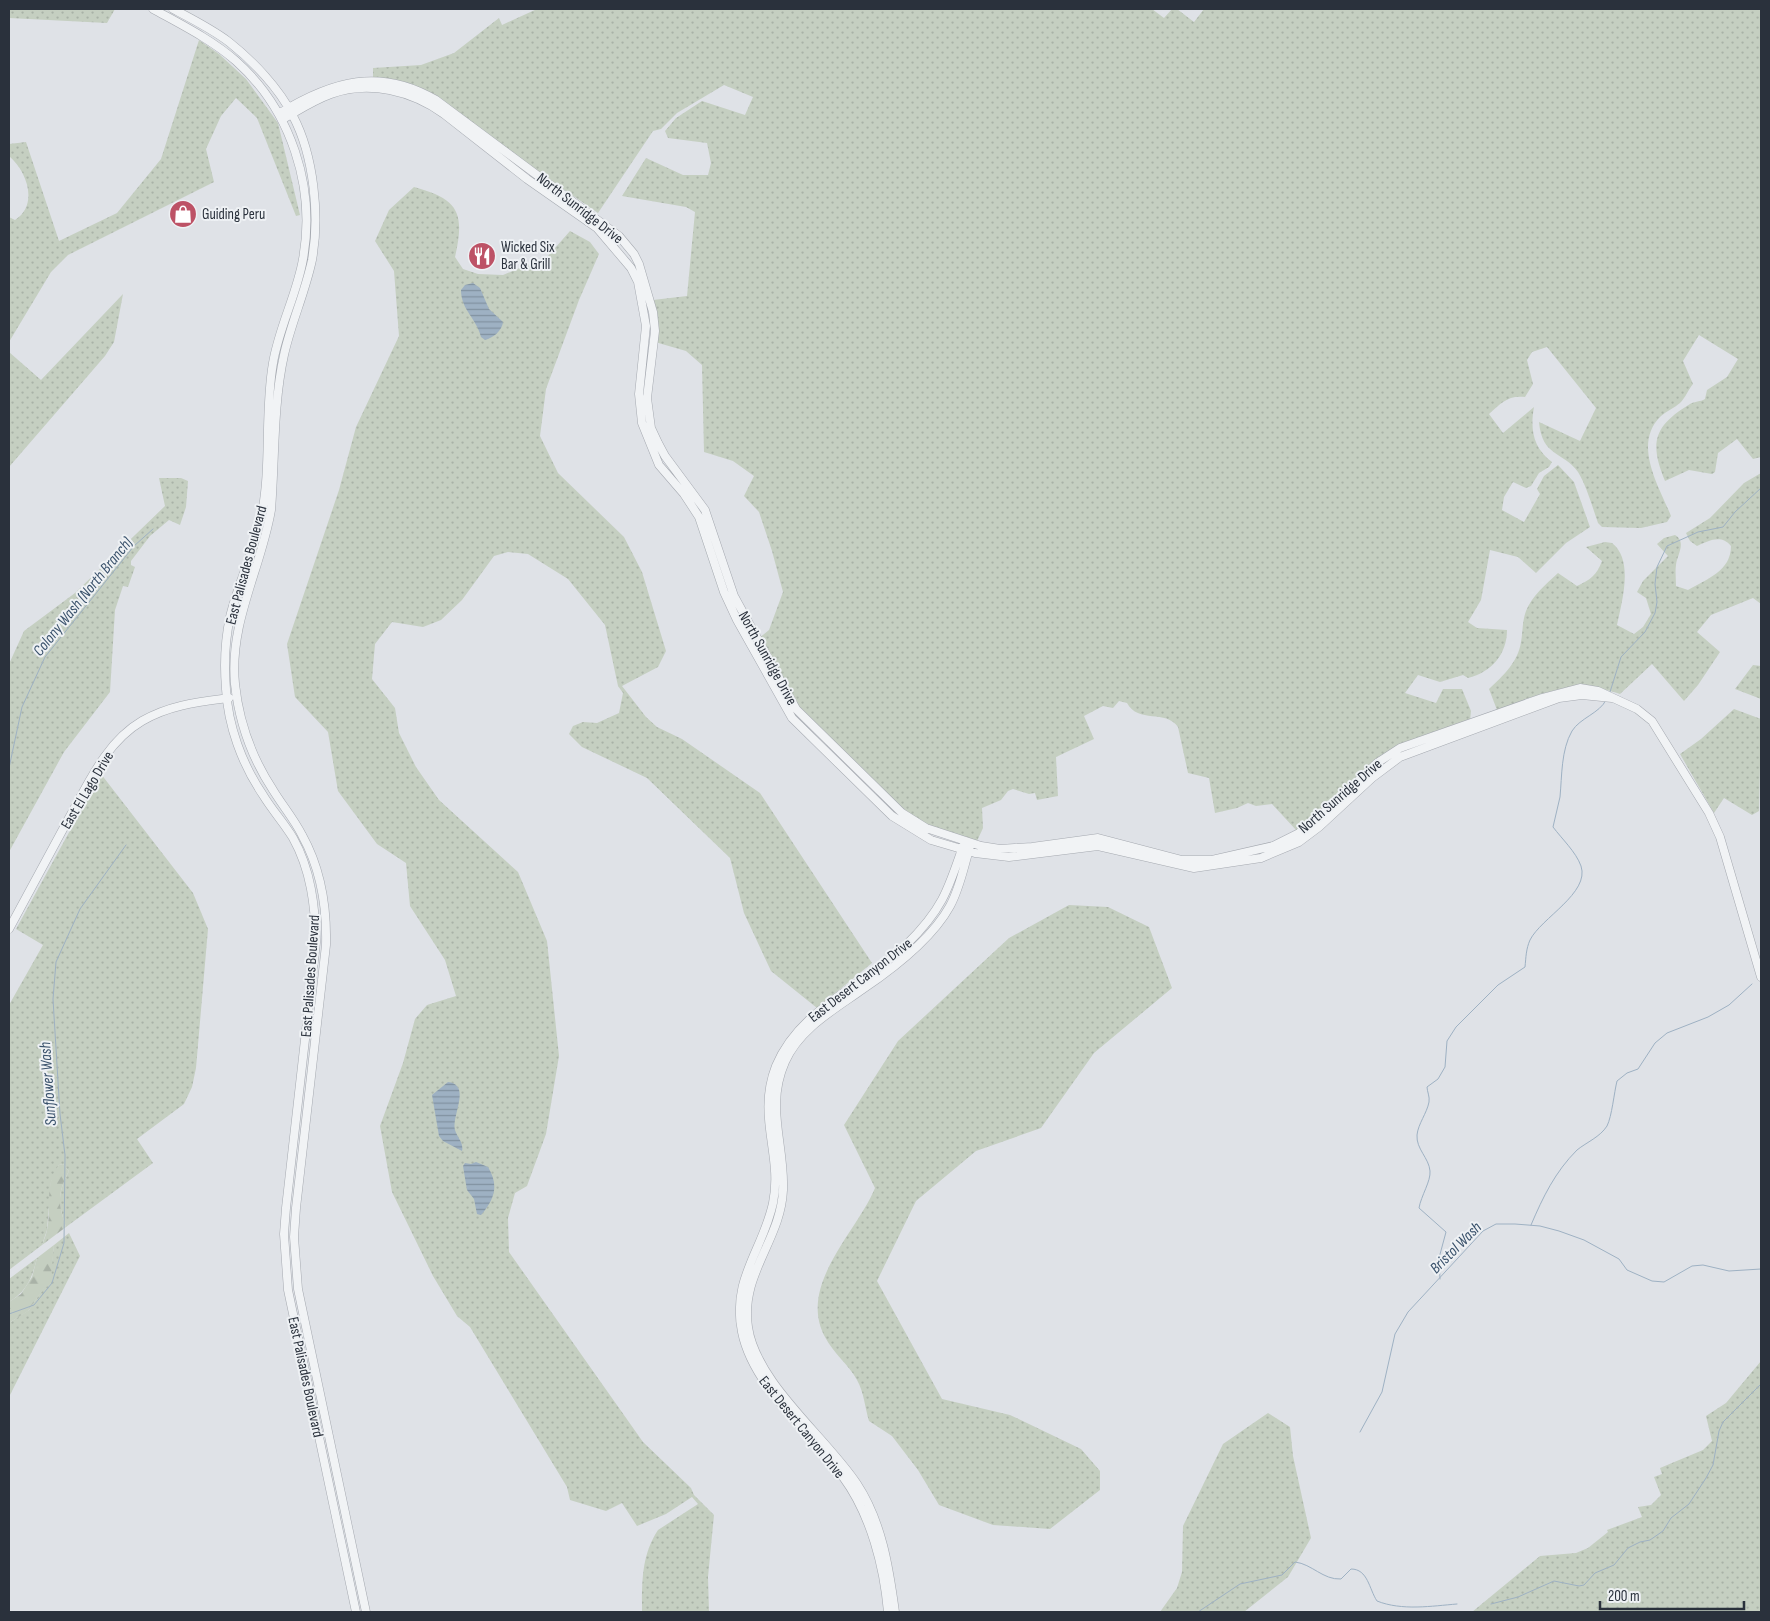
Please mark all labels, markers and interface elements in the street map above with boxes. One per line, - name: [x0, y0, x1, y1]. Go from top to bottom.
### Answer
- street label: North Sunridge Drive: [533, 169, 627, 248]
- shop icon: Guiding Peru: [168, 199, 198, 229]
- place label: Guiding Peru: [202, 205, 265, 224]
- place label: Wicked Six Bar & Grill: [501, 238, 555, 274]
- restaurant icon: Wicked Six Bar & Grill: [467, 241, 497, 271]
- street label: East Palisades Boulevard: [221, 503, 272, 627]
- water label: Colony Wash (North Branch): [29, 533, 137, 660]
- street label: North Sunridge Drive: [734, 608, 801, 709]
- street label: East El Lago Drive: [57, 748, 118, 833]
- street label: North Sunridge Drive: [1295, 755, 1386, 838]
- street label: East Palisades Boulevard: [297, 914, 324, 1038]
- street label: East Desert Canyon Drive: [805, 934, 916, 1027]
- water label: Sunflower Wash: [36, 1041, 61, 1126]
- water label: Bristol Wash: [1426, 1218, 1486, 1278]
- street label: East Palisades Boulevard: [283, 1315, 328, 1439]
- street label: East Desert Canyon Drive: [754, 1372, 849, 1482]
- scale bar: [1600, 1578, 1744, 1610]
- text: 200 m: [1608, 1587, 1640, 1606]

